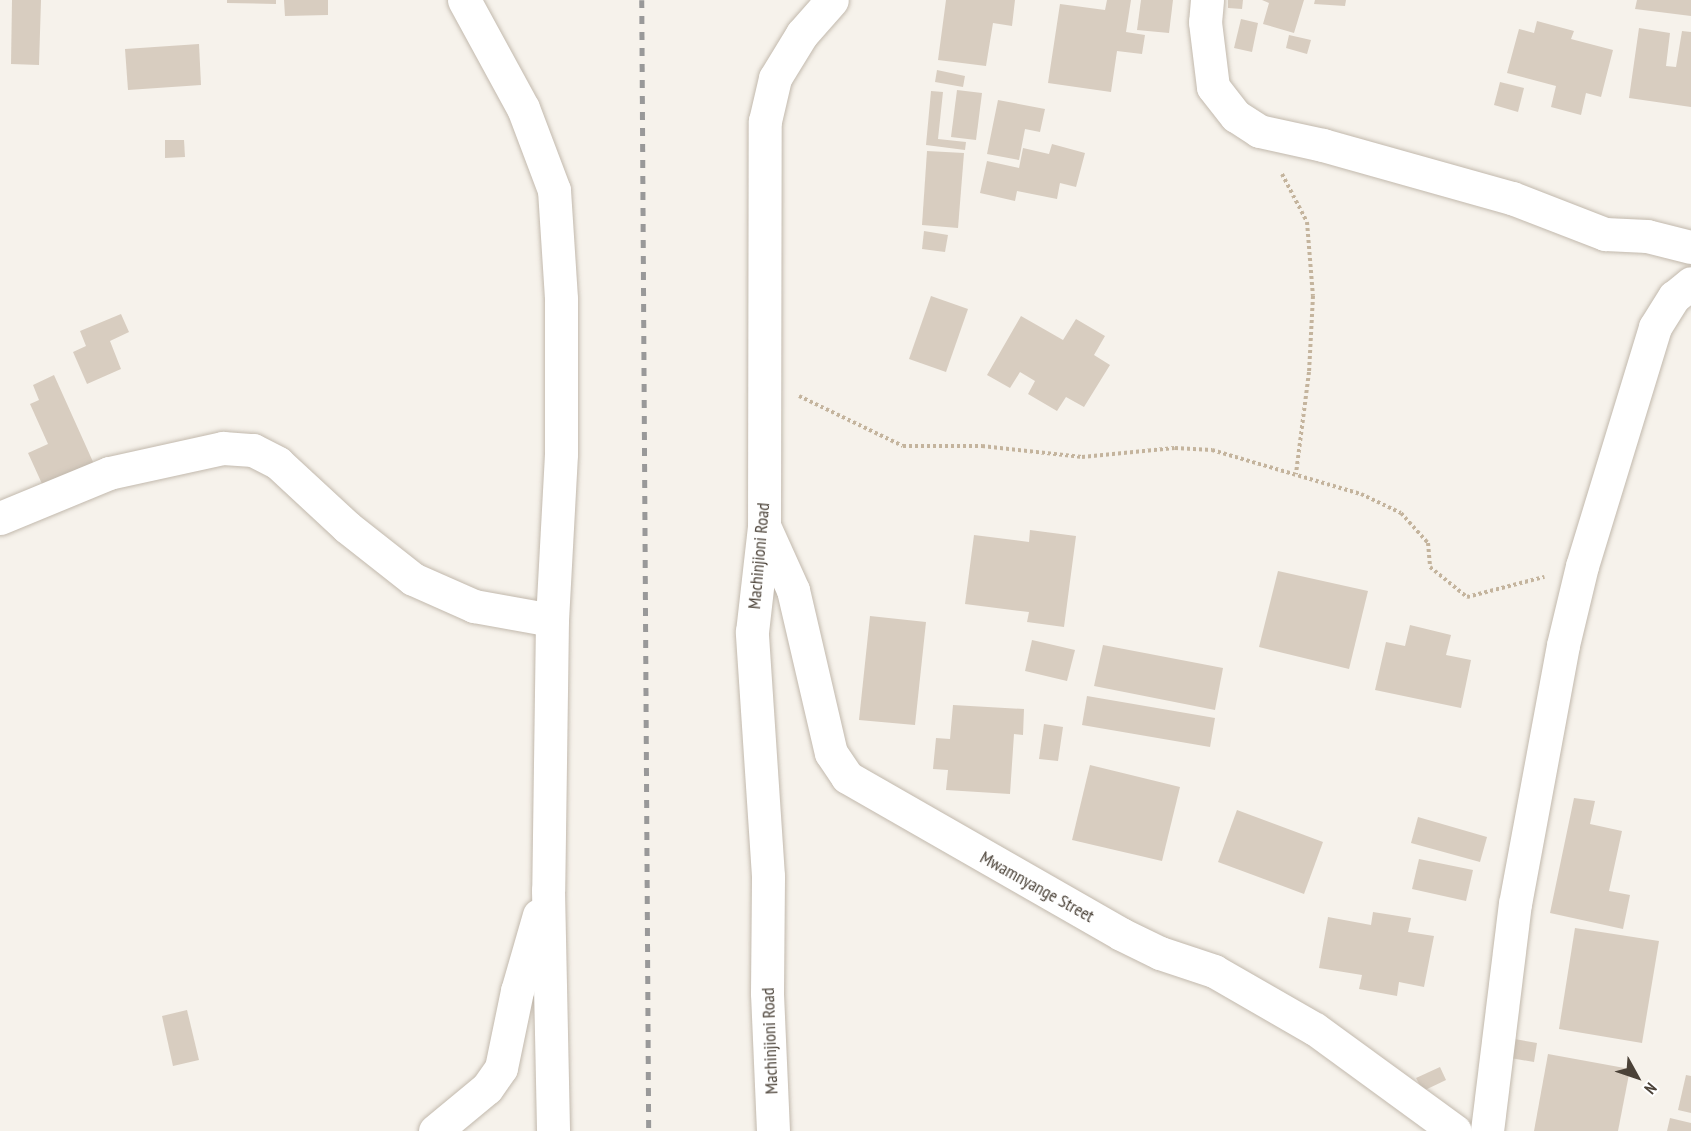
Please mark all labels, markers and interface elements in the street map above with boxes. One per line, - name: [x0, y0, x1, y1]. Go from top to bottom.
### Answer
- street label: Machinjioni Road: [744, 502, 774, 610]
- street label: Mwamnyange Street: [976, 847, 1098, 927]
- street label: Machinjioni Road: [757, 987, 783, 1095]
- north arrow: [1607, 1047, 1667, 1107]
- text: N: [1640, 1079, 1661, 1098]

